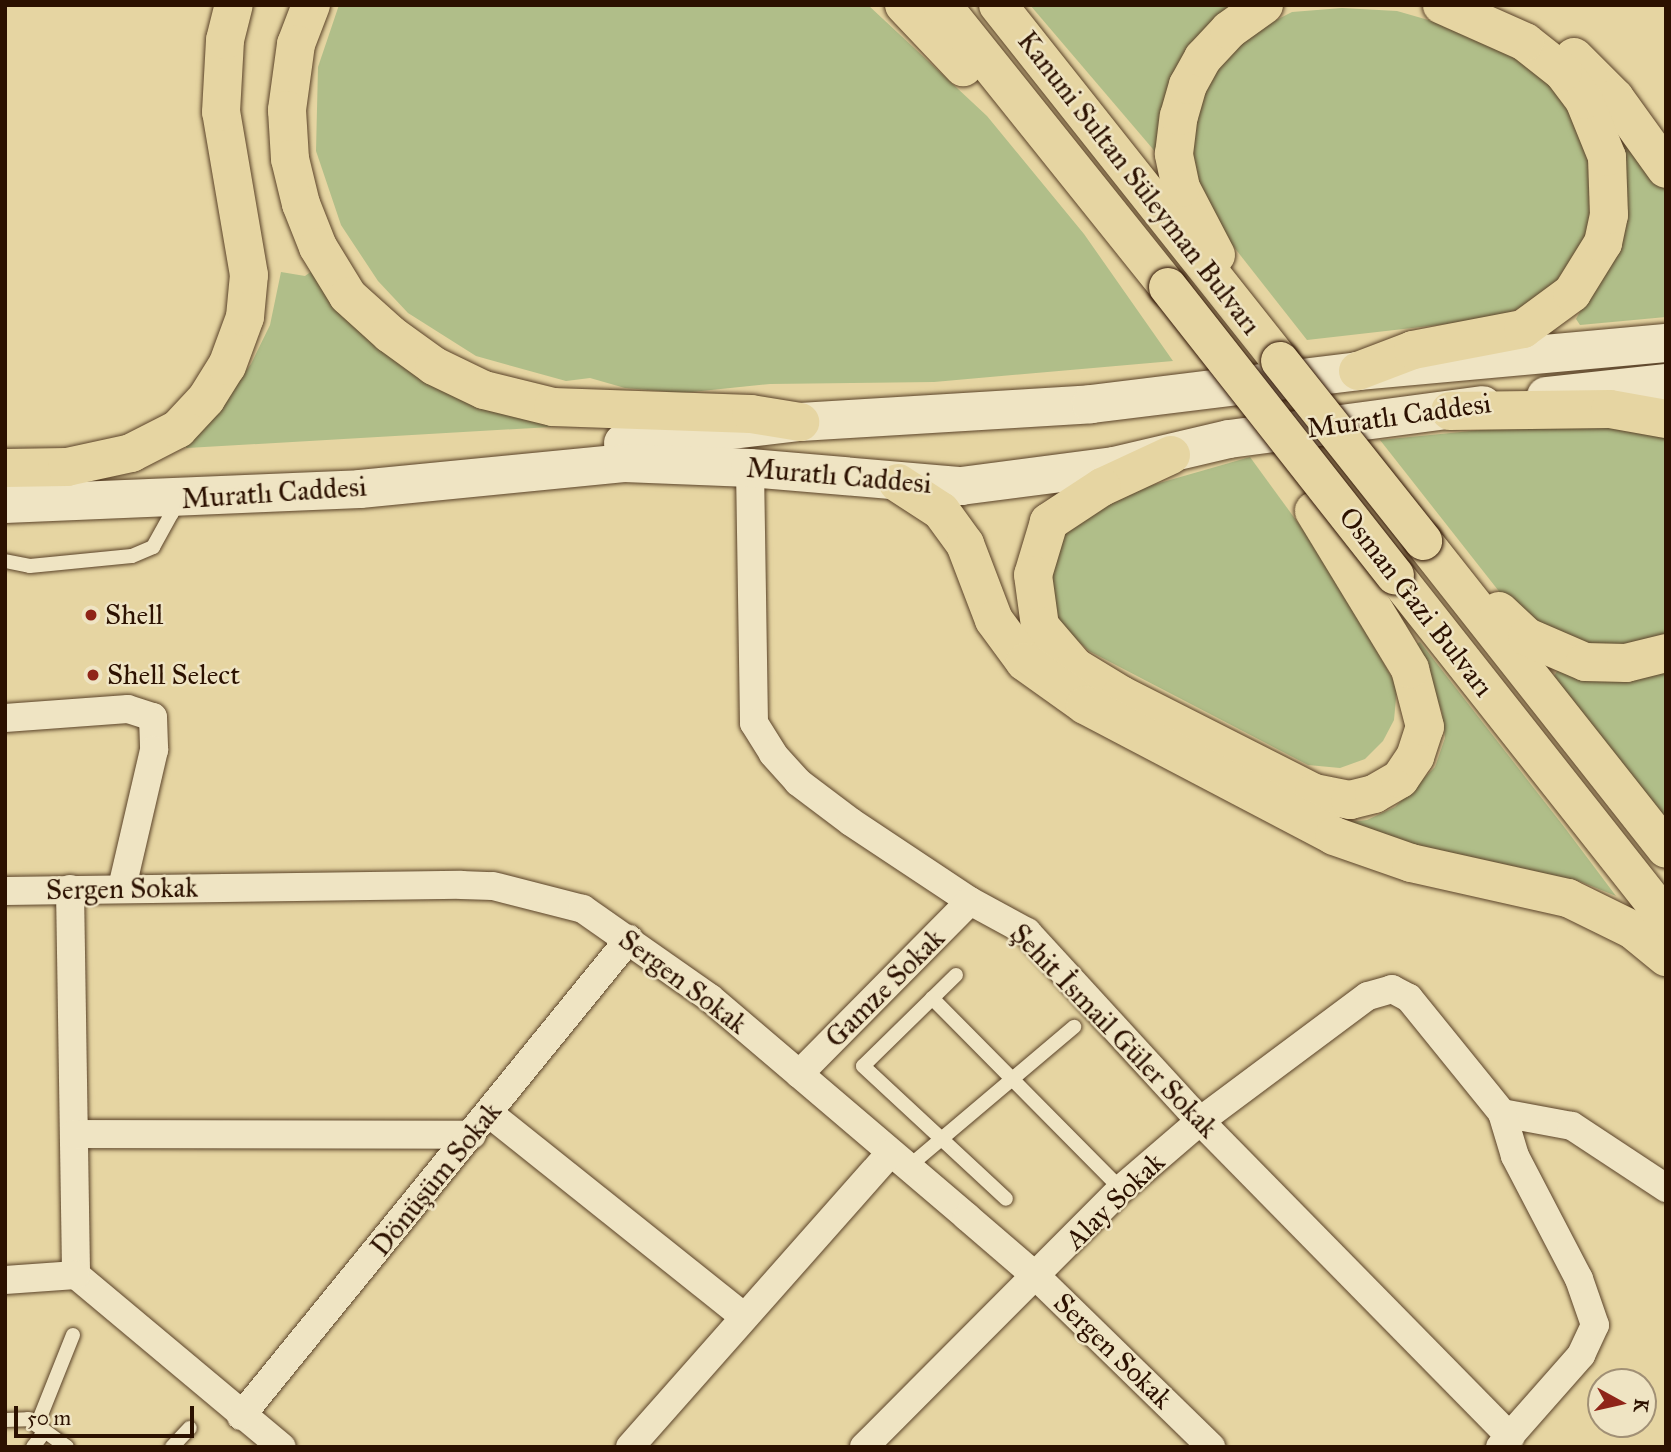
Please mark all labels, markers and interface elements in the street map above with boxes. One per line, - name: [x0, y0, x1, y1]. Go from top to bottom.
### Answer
- street label: Kanuni Sultan Süleyman Bulvarı: [1010, 25, 1268, 341]
- street label: Muratlı Caddesi: [1305, 386, 1493, 446]
- street label: Muratlı Caddesi: [745, 451, 933, 501]
- street label: Muratlı Caddesi: [180, 470, 368, 516]
- street label: Osman Gazi Bulvarı: [1332, 501, 1500, 703]
- place label: Shell: [105, 598, 163, 632]
- marker: Shell: [83, 607, 99, 623]
- place label: Shell Select: [107, 658, 240, 692]
- marker: Shell Select: [85, 667, 101, 683]
- street label: Sergen Sokak: [46, 871, 198, 907]
- street label: Şehit İsmail Güler Sokak: [1003, 917, 1225, 1145]
- street label: Gamze Sokak: [818, 921, 952, 1055]
- street label: Sergen Sokak: [612, 923, 754, 1041]
- street label: Dönüşüm Sokak: [363, 1095, 509, 1263]
- street label: Alay Sokak: [1058, 1145, 1172, 1257]
- street label: Sergen Sokak: [1047, 1286, 1179, 1416]
- north arrow: [1587, 1368, 1657, 1438]
- scale bar: [18, 1392, 198, 1436]
- text: K: [1629, 1397, 1654, 1414]
- text: 50 m: [27, 1405, 71, 1431]

